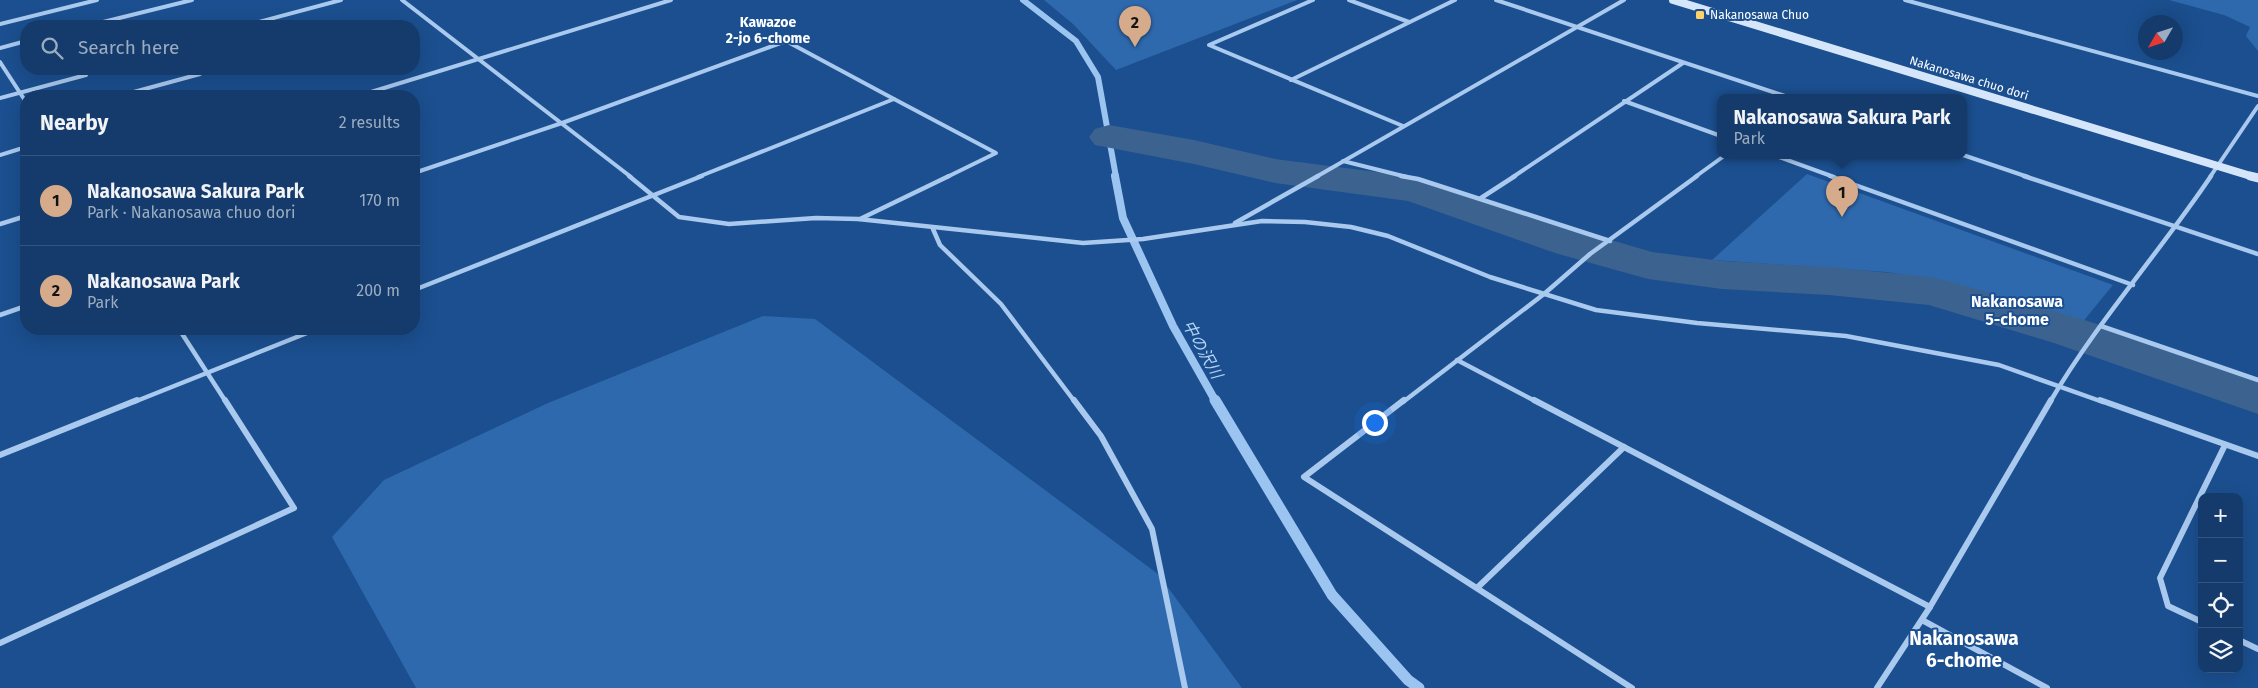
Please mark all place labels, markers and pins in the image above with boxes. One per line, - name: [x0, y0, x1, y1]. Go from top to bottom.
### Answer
- pin: 2: [1119, 6, 1151, 47]
- place label: Nakanosawa Chuo: [1710, 8, 1809, 22]
- marker: Nakanosawa Chuo: [1694, 9, 1706, 21]
- pin: 1: [1826, 176, 1858, 217]

